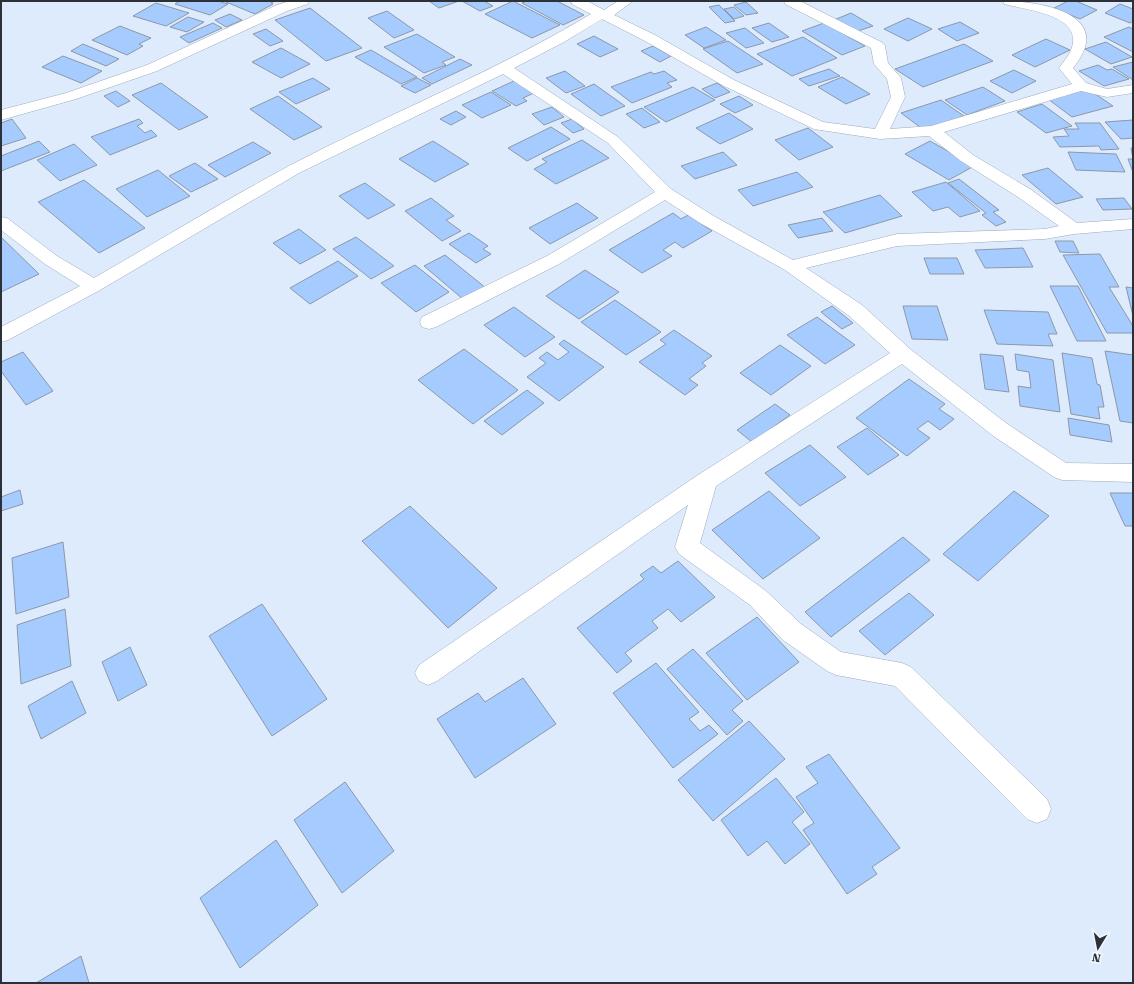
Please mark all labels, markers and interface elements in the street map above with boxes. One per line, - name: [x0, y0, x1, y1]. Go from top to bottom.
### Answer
- north arrow: [1078, 928, 1118, 968]
- text: N: [1091, 950, 1102, 964]

